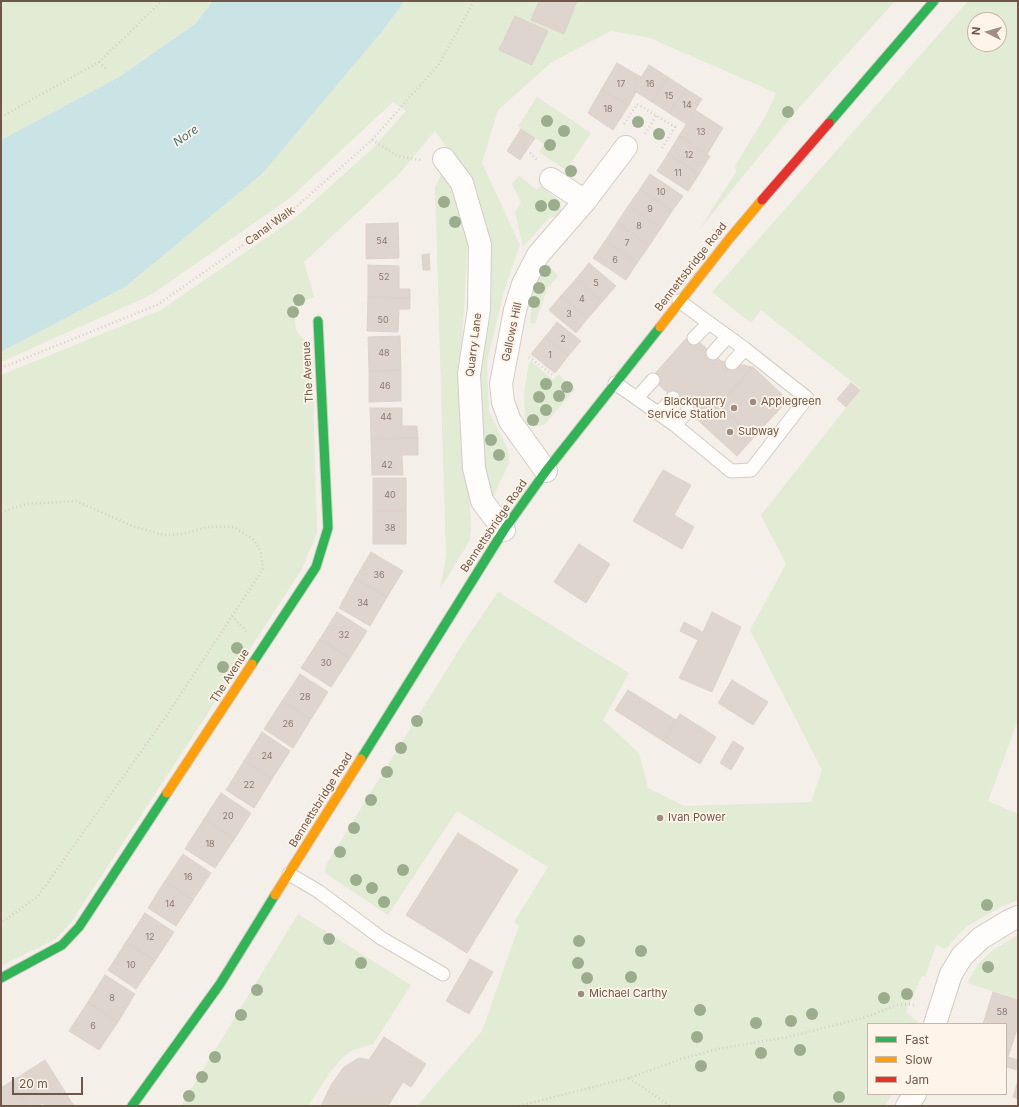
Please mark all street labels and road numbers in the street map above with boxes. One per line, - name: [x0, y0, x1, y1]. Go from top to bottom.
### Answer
- street label: Canal Walk: [243, 204, 297, 248]
- street label: Bennettsbridge Road: [652, 220, 730, 314]
- street label: Gallows Hill: [499, 301, 525, 363]
- street label: Quarry Lane: [464, 312, 484, 378]
- street label: The Avenue: [300, 341, 316, 403]
- street label: Bennettsbridge Road: [458, 477, 530, 575]
- street label: The Avenue: [208, 647, 252, 705]
- street label: Bennettsbridge Road: [287, 750, 355, 850]

